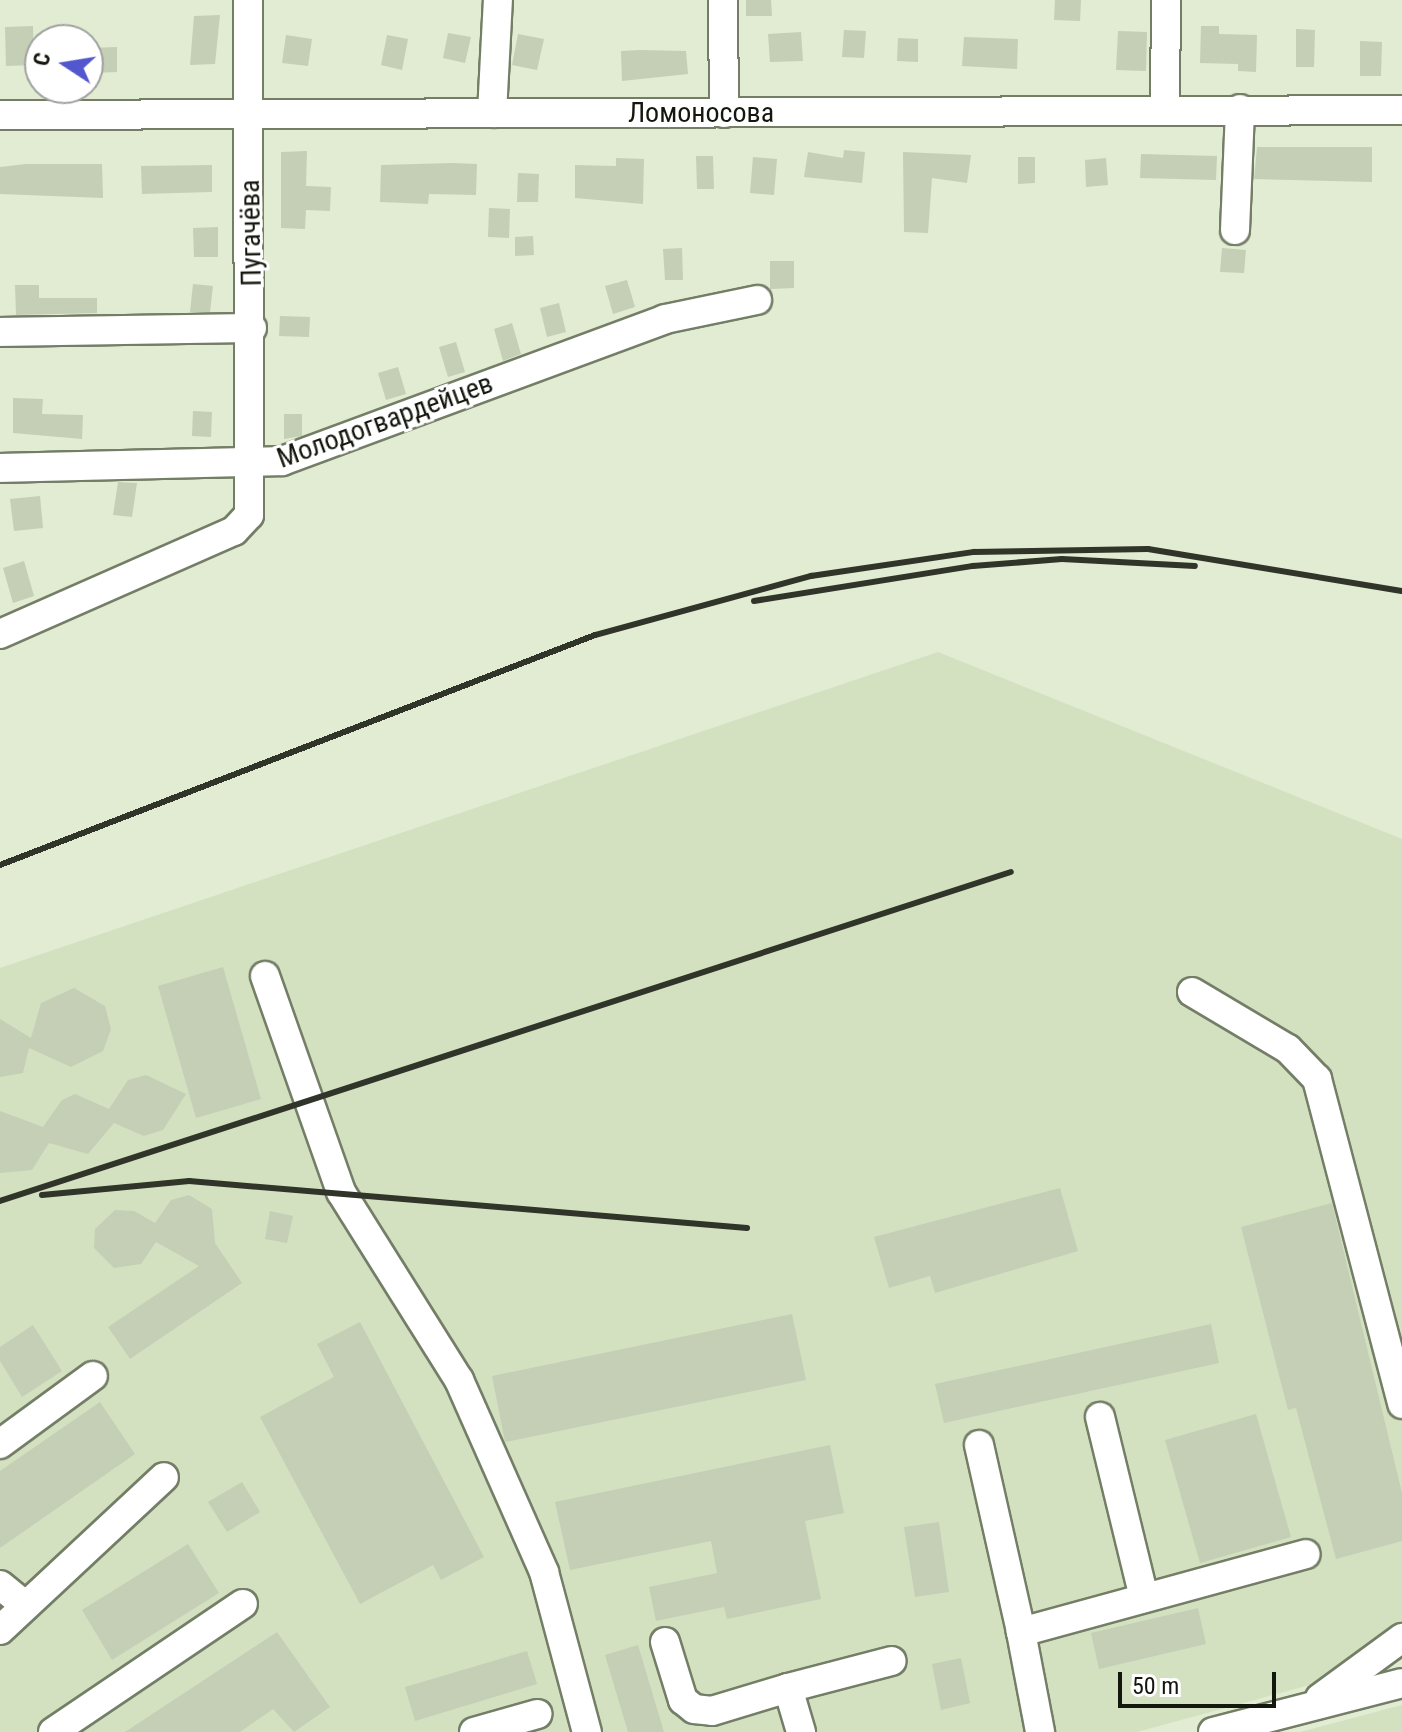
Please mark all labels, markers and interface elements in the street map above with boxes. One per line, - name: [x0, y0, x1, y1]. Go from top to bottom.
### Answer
- north arrow: [24, 24, 104, 104]
- text: С: [28, 51, 56, 68]
- street label: Ломоносова: [628, 96, 774, 130]
- street label: Пугачёва: [233, 179, 269, 287]
- street label: Молодогвардейцев: [273, 366, 497, 476]
- scale bar: [1122, 1656, 1280, 1706]
- text: 50 m: [1132, 1672, 1179, 1700]

